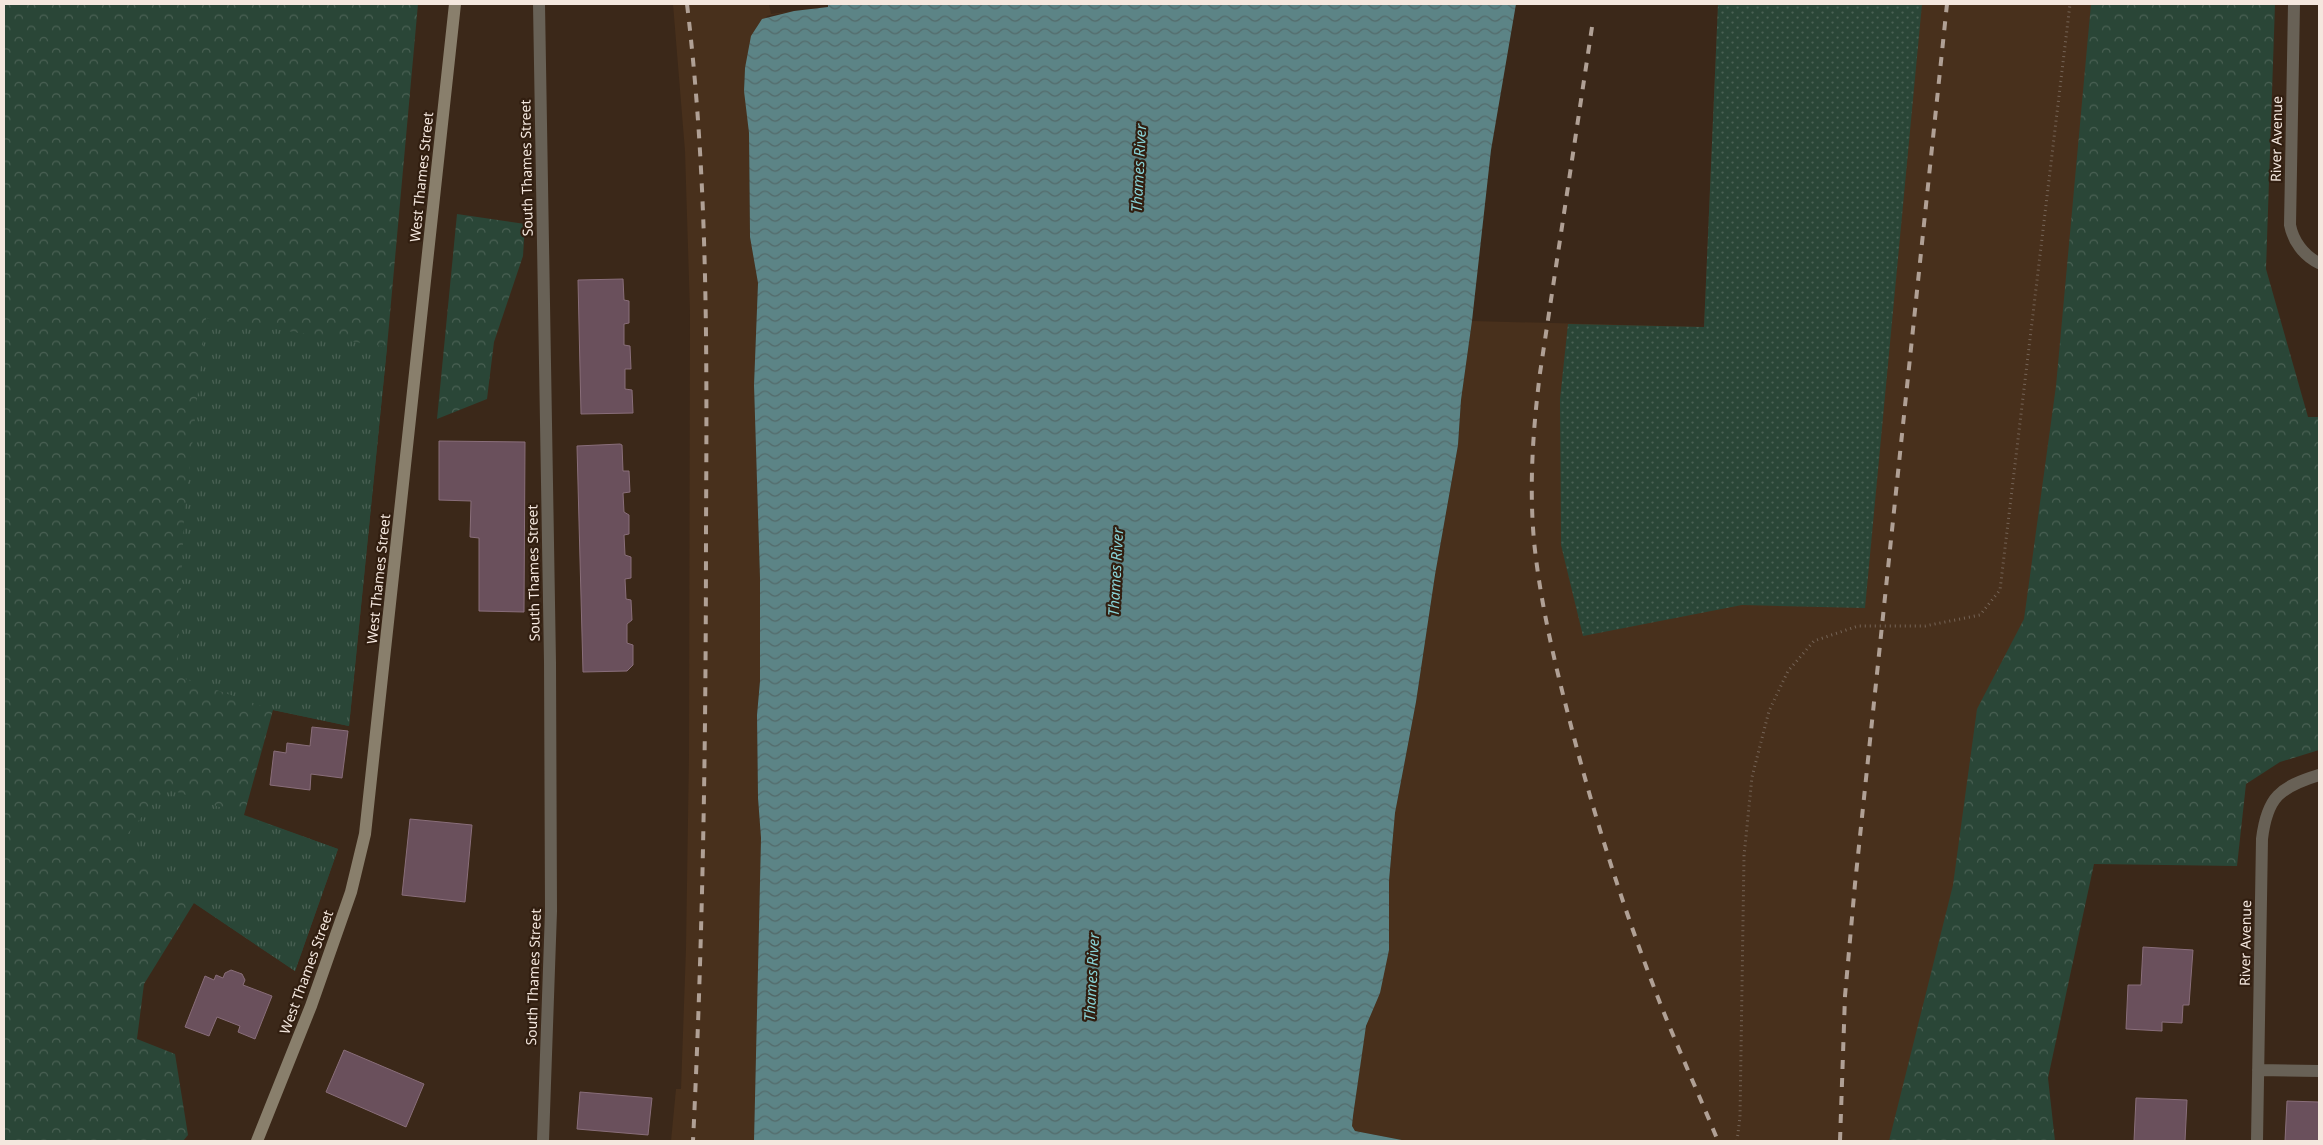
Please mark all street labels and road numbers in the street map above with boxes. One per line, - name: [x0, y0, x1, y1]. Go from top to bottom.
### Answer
- street label: River Avenue: [2266, 96, 2286, 182]
- street label: South Thames Street: [515, 99, 537, 237]
- street label: West Thames Street: [405, 111, 437, 243]
- street label: South Thames Street: [522, 504, 544, 642]
- street label: West Thames Street: [362, 513, 394, 645]
- street label: River Avenue: [2235, 900, 2255, 986]
- street label: West Thames Street: [275, 907, 337, 1037]
- street label: South Thames Street: [521, 908, 545, 1046]

